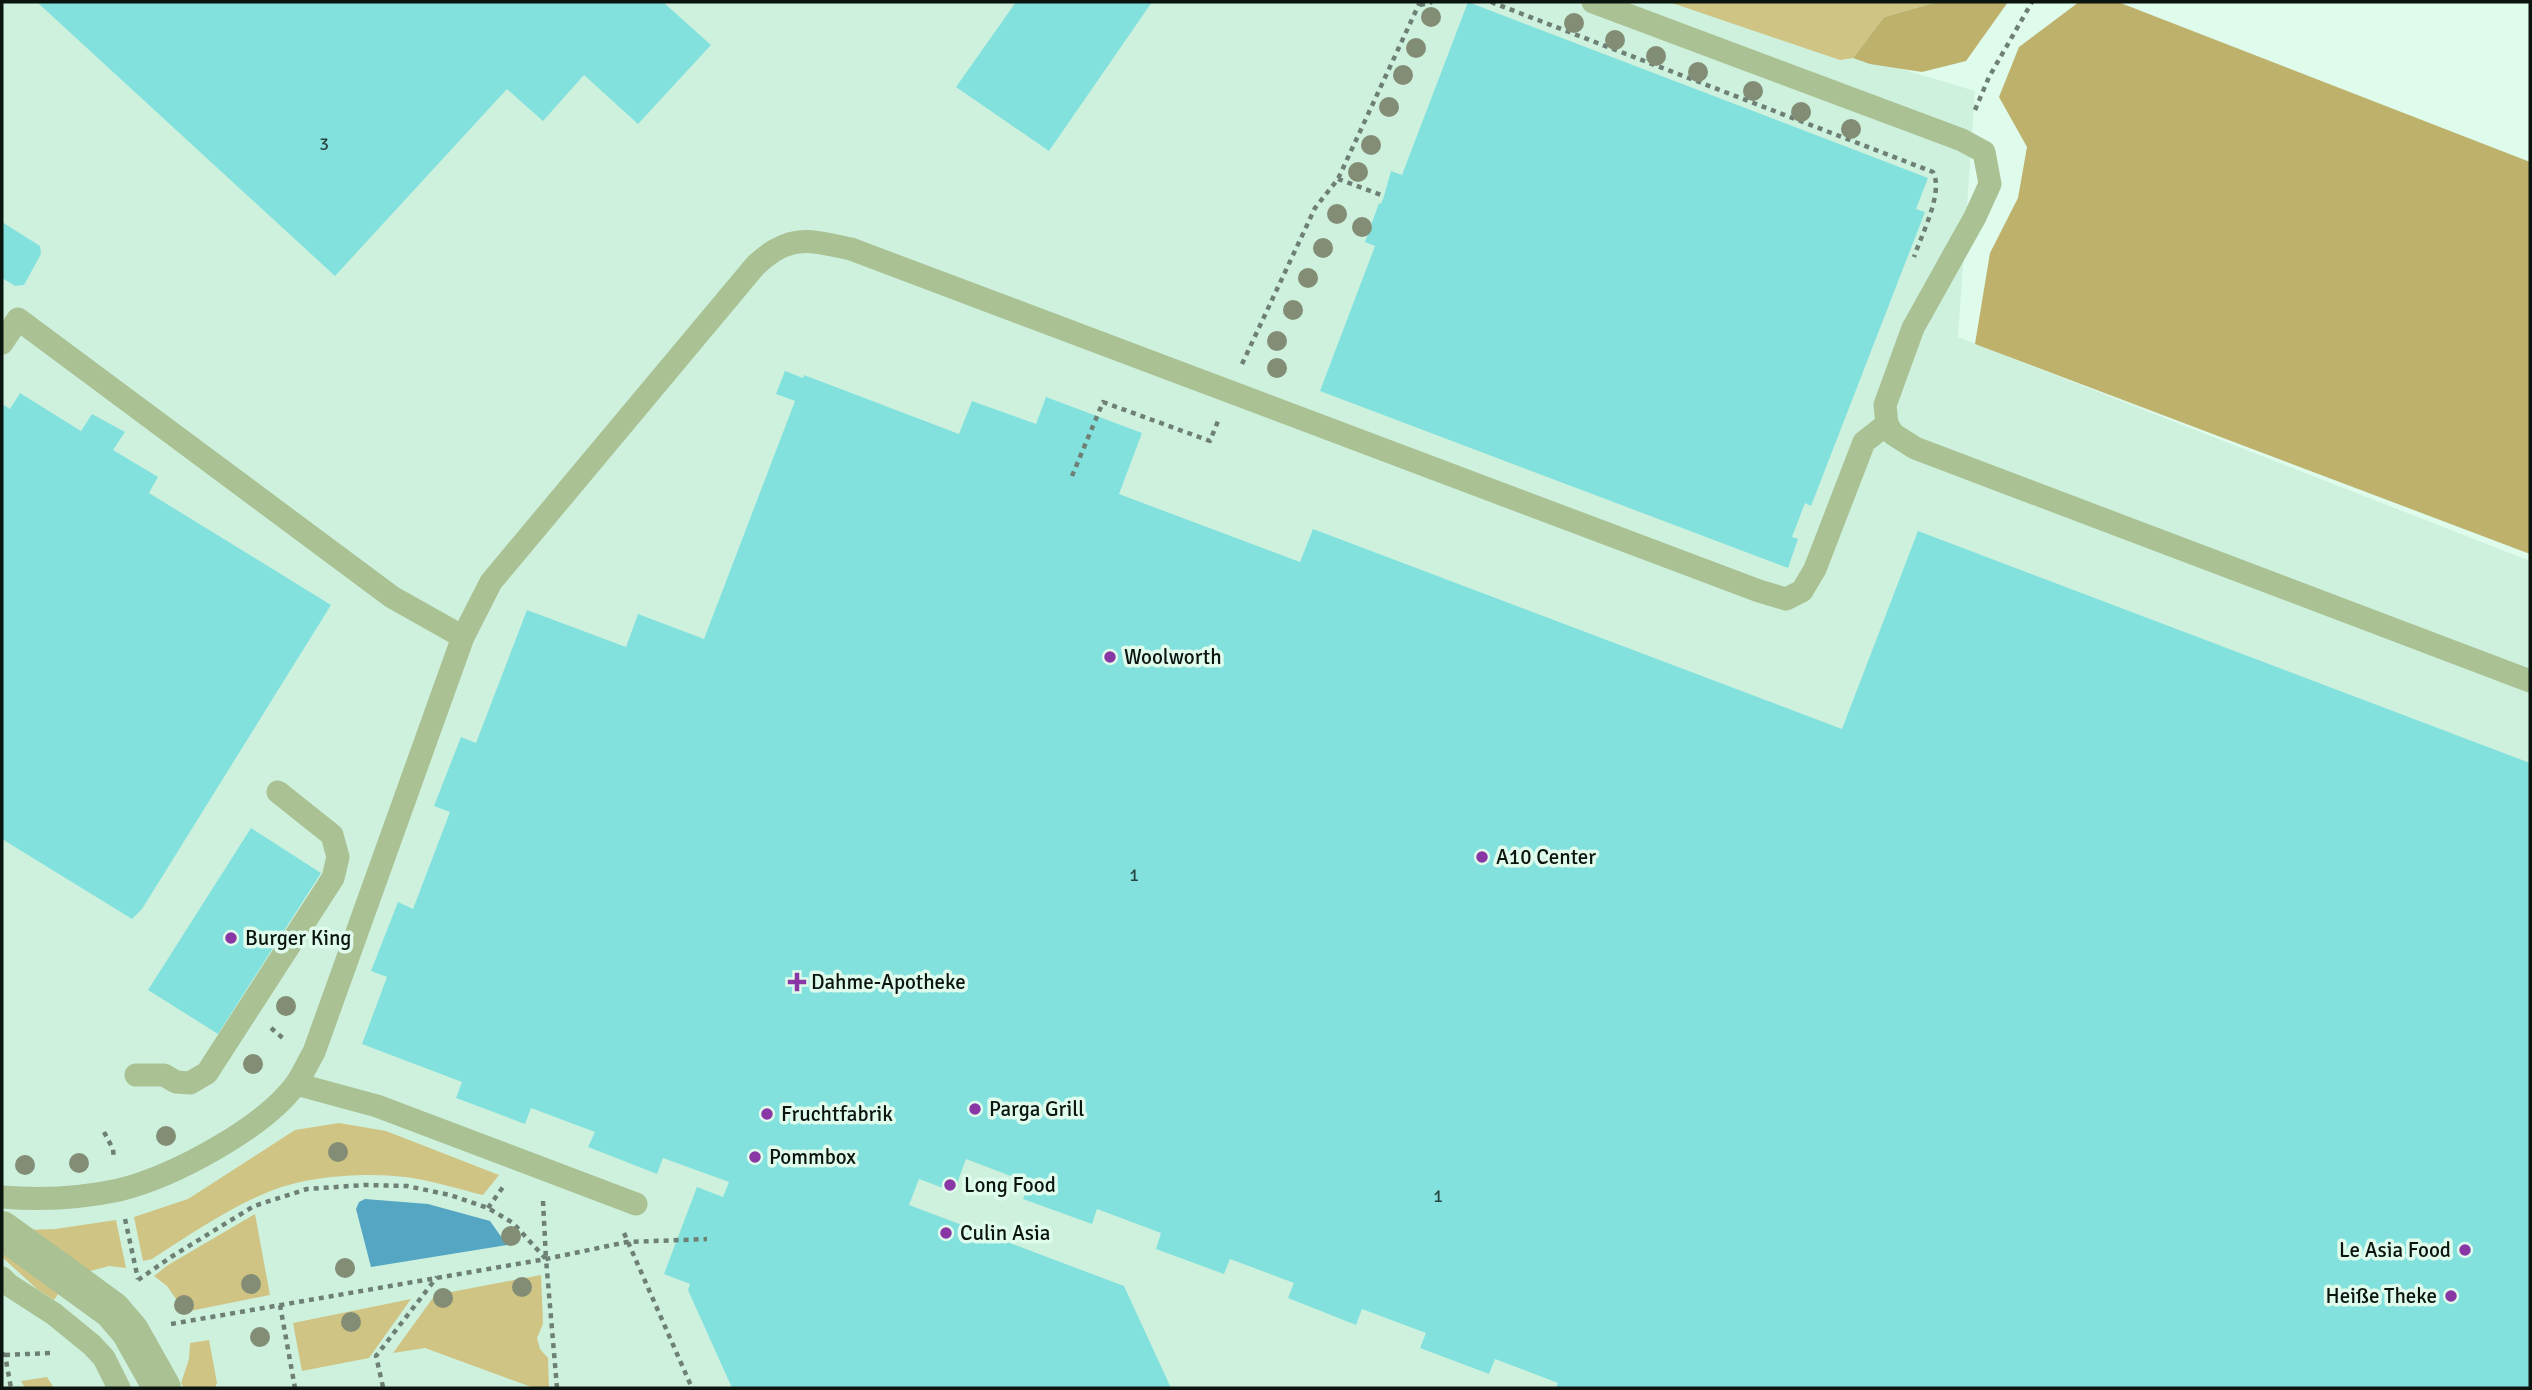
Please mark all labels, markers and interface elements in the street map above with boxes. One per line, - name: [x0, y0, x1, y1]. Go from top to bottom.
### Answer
- house number: 3: [319, 133, 329, 155]
- place label: Woolworth: [1124, 644, 1222, 670]
- marker: Woolworth: [1102, 649, 1118, 665]
- place label: A10 Center: [1496, 844, 1596, 870]
- marker: A10 Center: [1474, 849, 1490, 865]
- house number: 1: [1129, 864, 1139, 886]
- place label: Burger King: [245, 925, 351, 951]
- marker: Burger King: [223, 930, 239, 946]
- place label: Dahme-Apotheke: [811, 969, 966, 995]
- marker: Dahme-Apotheke: [789, 974, 805, 990]
- place label: Parga Grill: [989, 1096, 1084, 1122]
- place label: Fruchtfabrik: [781, 1101, 893, 1127]
- marker: Parga Grill: [967, 1101, 983, 1117]
- marker: Fruchtfabrik: [759, 1106, 775, 1122]
- place label: Pommbox: [769, 1144, 856, 1170]
- marker: Pommbox: [747, 1149, 763, 1165]
- place label: Long Food: [964, 1172, 1056, 1198]
- marker: Long Food: [942, 1177, 958, 1193]
- house number: 1: [1433, 1185, 1443, 1207]
- place label: Culin Asia: [960, 1220, 1050, 1246]
- marker: Culin Asia: [938, 1225, 954, 1241]
- place label: Le Asia Food: [2339, 1237, 2451, 1263]
- marker: Le Asia Food: [2457, 1242, 2473, 1258]
- place label: Heiße Theke: [2326, 1283, 2437, 1309]
- marker: Heiße Theke: [2443, 1288, 2459, 1304]

